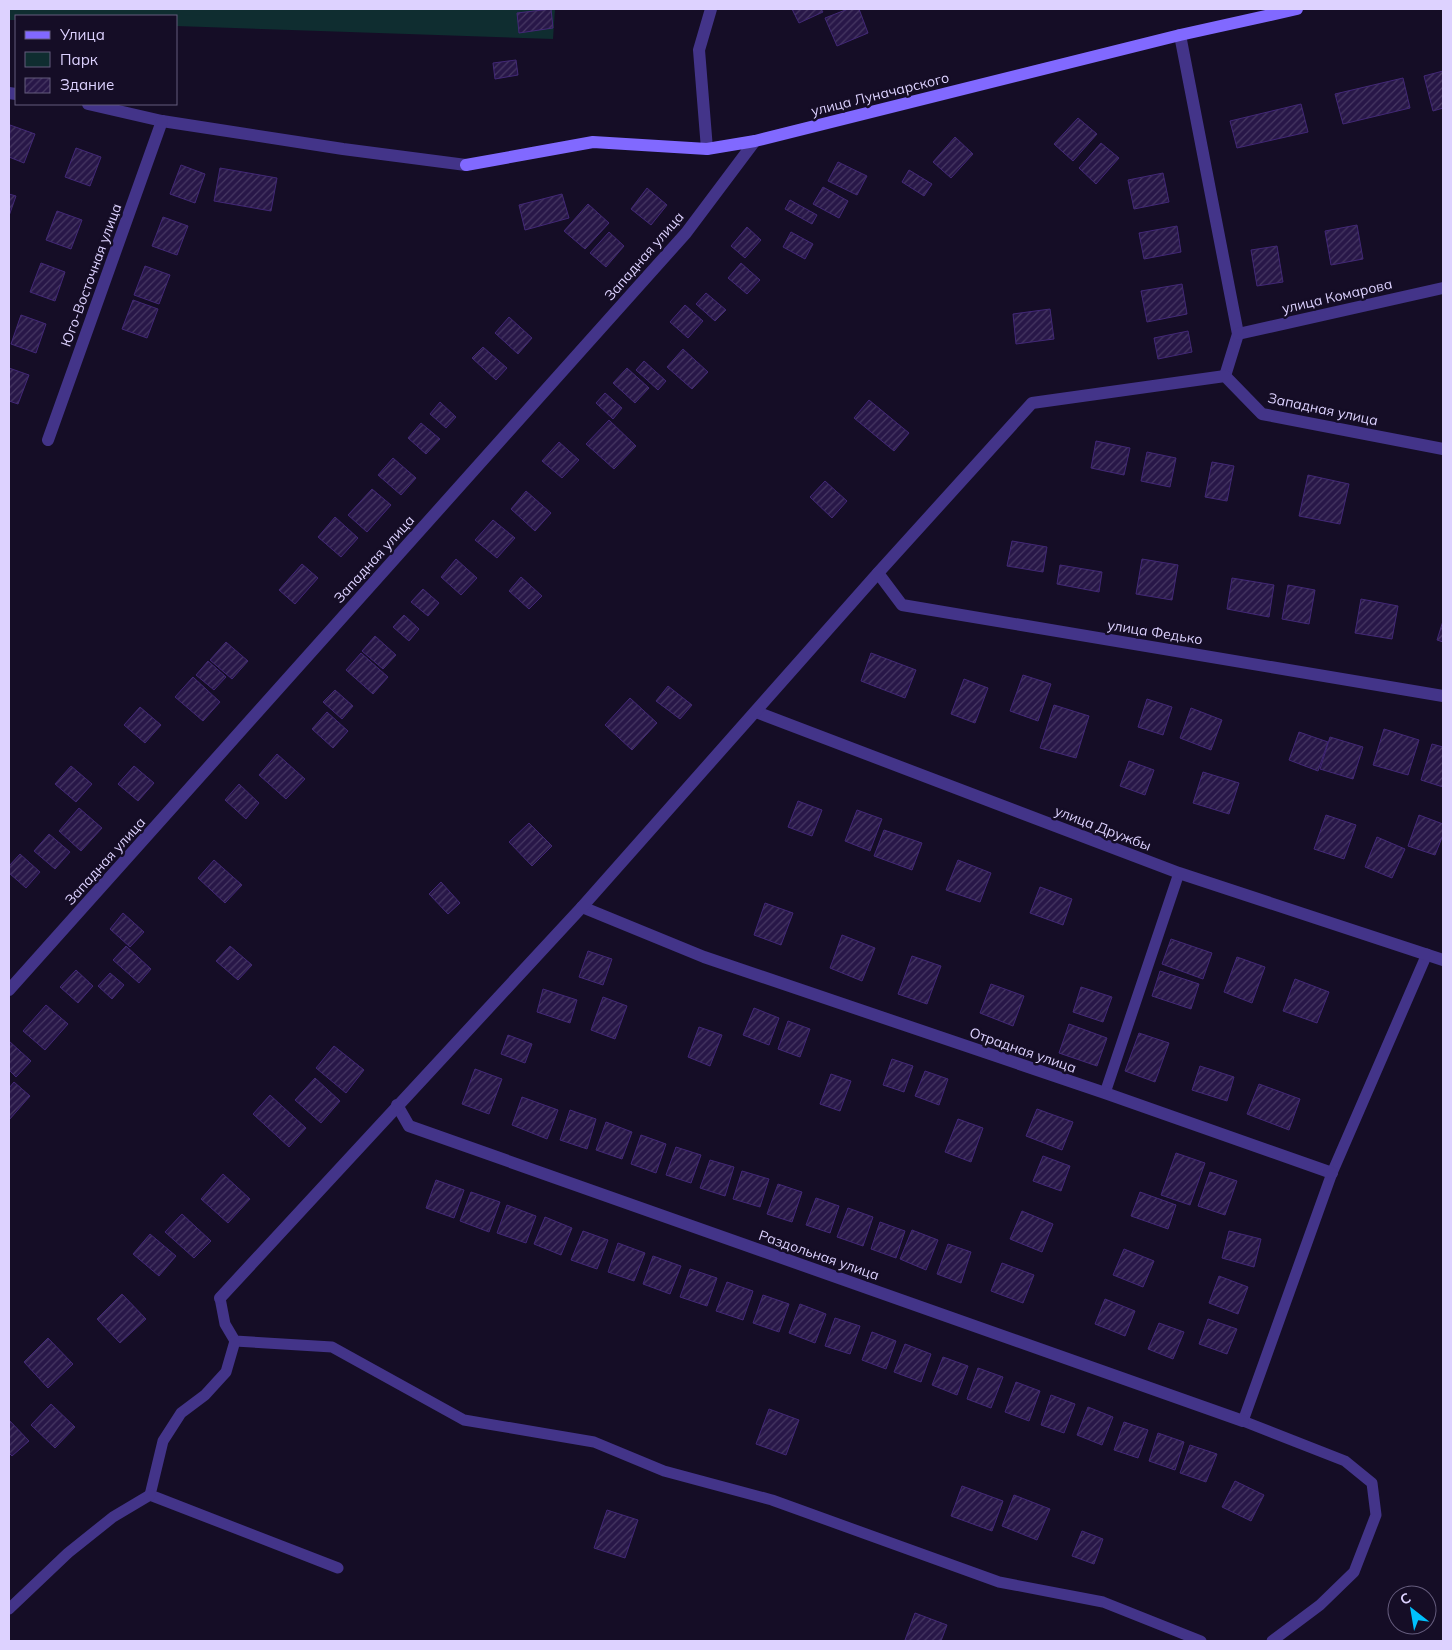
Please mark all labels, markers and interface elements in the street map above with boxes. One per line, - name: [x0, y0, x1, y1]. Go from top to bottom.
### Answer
- legend: [15, 15, 178, 105]
- text: Улица: [59, 25, 105, 44]
- text: Парк: [60, 50, 99, 69]
- street label: улица Луначарского: [809, 68, 951, 120]
- text: Здание: [60, 75, 114, 94]
- street label: Юго-Восточная улица: [57, 201, 125, 349]
- street label: Западная улица: [600, 208, 688, 304]
- street label: улица Комарова: [1280, 275, 1394, 317]
- street label: Западная улица: [1266, 389, 1380, 429]
- street label: Западная улица: [330, 511, 418, 607]
- street label: улица Федько: [1106, 616, 1204, 648]
- street label: улица Дружбы: [1052, 801, 1154, 855]
- street label: Западная улица: [61, 813, 149, 909]
- street label: Отрадная улица: [967, 1023, 1079, 1077]
- street label: Раздольная улица: [756, 1226, 882, 1284]
- north arrow: [1387, 1585, 1437, 1635]
- text: С: [1397, 1589, 1414, 1609]

